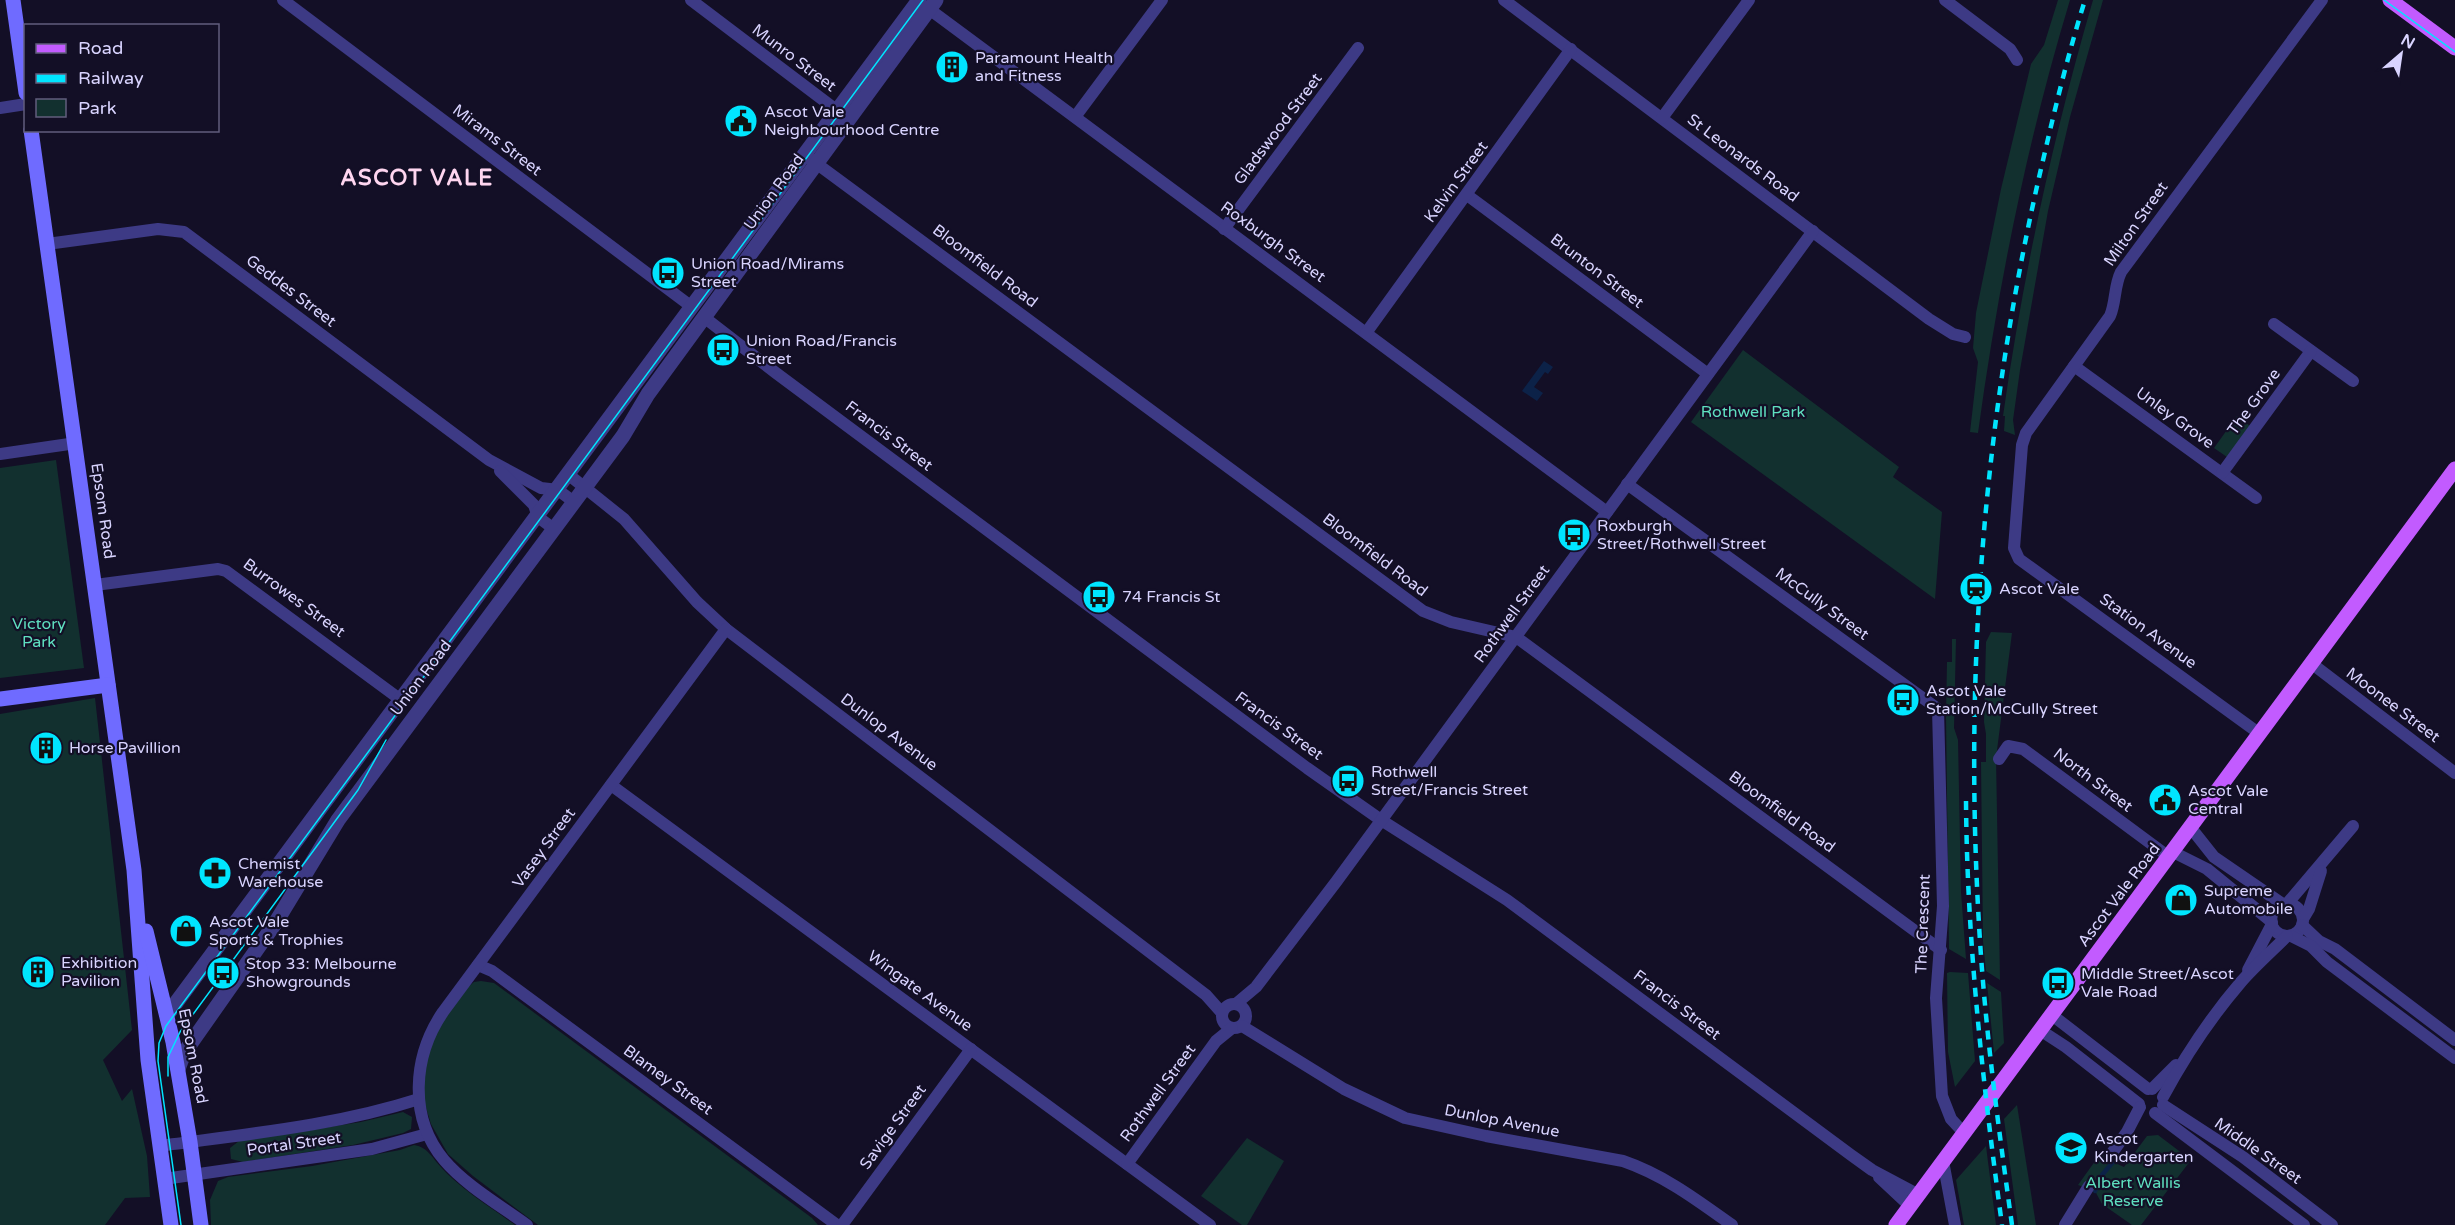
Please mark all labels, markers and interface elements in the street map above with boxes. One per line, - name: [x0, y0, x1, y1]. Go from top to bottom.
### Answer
- street label: Munro Street: [748, 20, 840, 96]
- legend: [24, 24, 219, 132]
- north arrow: [2371, 24, 2431, 84]
- text: N: [2397, 30, 2418, 54]
- text: Road: [78, 37, 123, 59]
- place label: Paramount Health and Fitness: [975, 48, 1113, 86]
- building icon: Paramount Health and Fitness: [934, 49, 970, 85]
- text: Railway: [78, 67, 144, 89]
- street label: Gladswood Street: [1229, 69, 1327, 189]
- text: Park: [78, 97, 117, 119]
- street label: Mirams Street: [448, 100, 546, 180]
- place label: Ascot Vale Neighbourhood Centre: [764, 102, 939, 140]
- public building icon: Ascot Vale Neighbourhood Centre: [723, 103, 759, 139]
- street label: St Leonards Road: [1683, 110, 1803, 206]
- street label: Kelvin Street: [1420, 137, 1492, 227]
- street label: Union Road: [740, 150, 808, 234]
- district label: ASCOT VALE: [340, 165, 494, 191]
- street label: Milton Street: [2100, 178, 2172, 270]
- street label: Roxburgh Street: [1217, 197, 1329, 287]
- street label: Bloomfield Road: [928, 220, 1042, 312]
- street label: Brunton Street: [1546, 229, 1648, 313]
- street label: Geddes Street: [242, 251, 340, 331]
- place label: Union Road/Mirams Street: [691, 254, 844, 292]
- bus stop icon: Union Road/Mirams Street: [650, 255, 686, 291]
- place label: Union Road/Francis Street: [746, 331, 897, 369]
- bus stop icon: Union Road/Francis Street: [705, 332, 741, 368]
- street label: The Grove: [2223, 365, 2285, 439]
- street label: Unley Grove: [2132, 383, 2218, 453]
- street label: Francis Street: [841, 397, 937, 475]
- park label: Rothwell Park: [1701, 402, 1806, 422]
- street label: Epsom Road: [86, 462, 120, 560]
- street label: Bloomfield Road: [1318, 509, 1432, 601]
- place label: Roxburgh Street/Rothwell Street: [1597, 516, 1766, 554]
- bus stop icon: Roxburgh Street/Rothwell Street: [1556, 517, 1592, 553]
- street label: Burrowes Street: [239, 554, 349, 642]
- street label: Rothwell Street: [1470, 561, 1554, 667]
- street label: McCully Street: [1771, 563, 1873, 645]
- station icon: Ascot Vale: [1958, 571, 1994, 607]
- bus stop icon: 74 Francis St: [1081, 579, 1117, 615]
- place label: Ascot Vale: [1999, 579, 2079, 599]
- place label: 74 Francis St: [1122, 587, 1220, 607]
- street label: Station Avenue: [2095, 589, 2201, 673]
- park label: Victory Park: [12, 614, 66, 652]
- street label: Union Road: [386, 636, 456, 720]
- street label: Moonee Street: [2342, 663, 2444, 747]
- place label: Ascot Vale Station/McCully Street: [1926, 681, 2098, 719]
- bus stop icon: Ascot Vale Station/McCully Street: [1885, 682, 1921, 718]
- street label: Francis Street: [1231, 687, 1327, 765]
- street label: Dunlop Avenue: [836, 689, 942, 775]
- building icon: Horse Pavillion: [28, 730, 64, 766]
- place label: Horse Pavillion: [69, 738, 181, 758]
- street label: North Street: [2049, 744, 2137, 816]
- place label: Rothwell Street/Francis Street: [1371, 762, 1528, 800]
- bus stop icon: Rothwell Street/Francis Street: [1330, 763, 1366, 799]
- street label: Bloomfield Road: [1725, 767, 1839, 857]
- place label: Ascot Vale Central: [2188, 781, 2268, 819]
- public building icon: Ascot Vale Central: [2147, 782, 2183, 818]
- street label: Vasey Street: [508, 804, 580, 892]
- street label: Ascot Vale Road: [2074, 839, 2164, 951]
- place label: Chemist Warehouse: [238, 854, 323, 892]
- pharmacy icon: Chemist Warehouse: [197, 855, 233, 891]
- street label: The Crescent: [1911, 874, 1935, 974]
- place label: Supreme Automobile: [2204, 881, 2293, 919]
- shop icon: Supreme Automobile: [2163, 882, 2199, 918]
- place label: Ascot Vale Sports & Trophies: [209, 912, 343, 950]
- shop icon: Ascot Vale Sports & Trophies: [168, 913, 204, 949]
- street label: Wingate Avenue: [864, 946, 976, 1036]
- place label: Exhibition Pavilion: [61, 953, 137, 991]
- building icon: Exhibition Pavilion: [20, 954, 56, 990]
- place label: Stop 33: Melbourne Showgrounds: [246, 954, 397, 992]
- bus stop icon: Stop 33: Melbourne Showgrounds: [205, 955, 241, 991]
- place label: Middle Street/Ascot Vale Road: [2081, 964, 2234, 1002]
- bus stop icon: Middle Street/Ascot Vale Road: [2040, 965, 2076, 1001]
- street label: Francis Street: [1629, 966, 1725, 1044]
- street label: Epsom Road: [174, 1007, 212, 1105]
- street label: Rothwell Street: [1116, 1040, 1200, 1146]
- street label: Blamey Street: [619, 1041, 717, 1119]
- street label: Savige Street: [855, 1081, 931, 1173]
- street label: Dunlop Avenue: [1443, 1100, 1561, 1142]
- street label: Middle Street: [2210, 1113, 2306, 1189]
- street label: Portal Street: [245, 1127, 343, 1161]
- place label: Ascot Kindergarten: [2094, 1129, 2194, 1167]
- school or university icon: Ascot Kindergarten: [2053, 1130, 2089, 1166]
- park label: Albert Wallis Reserve: [2085, 1173, 2181, 1211]

